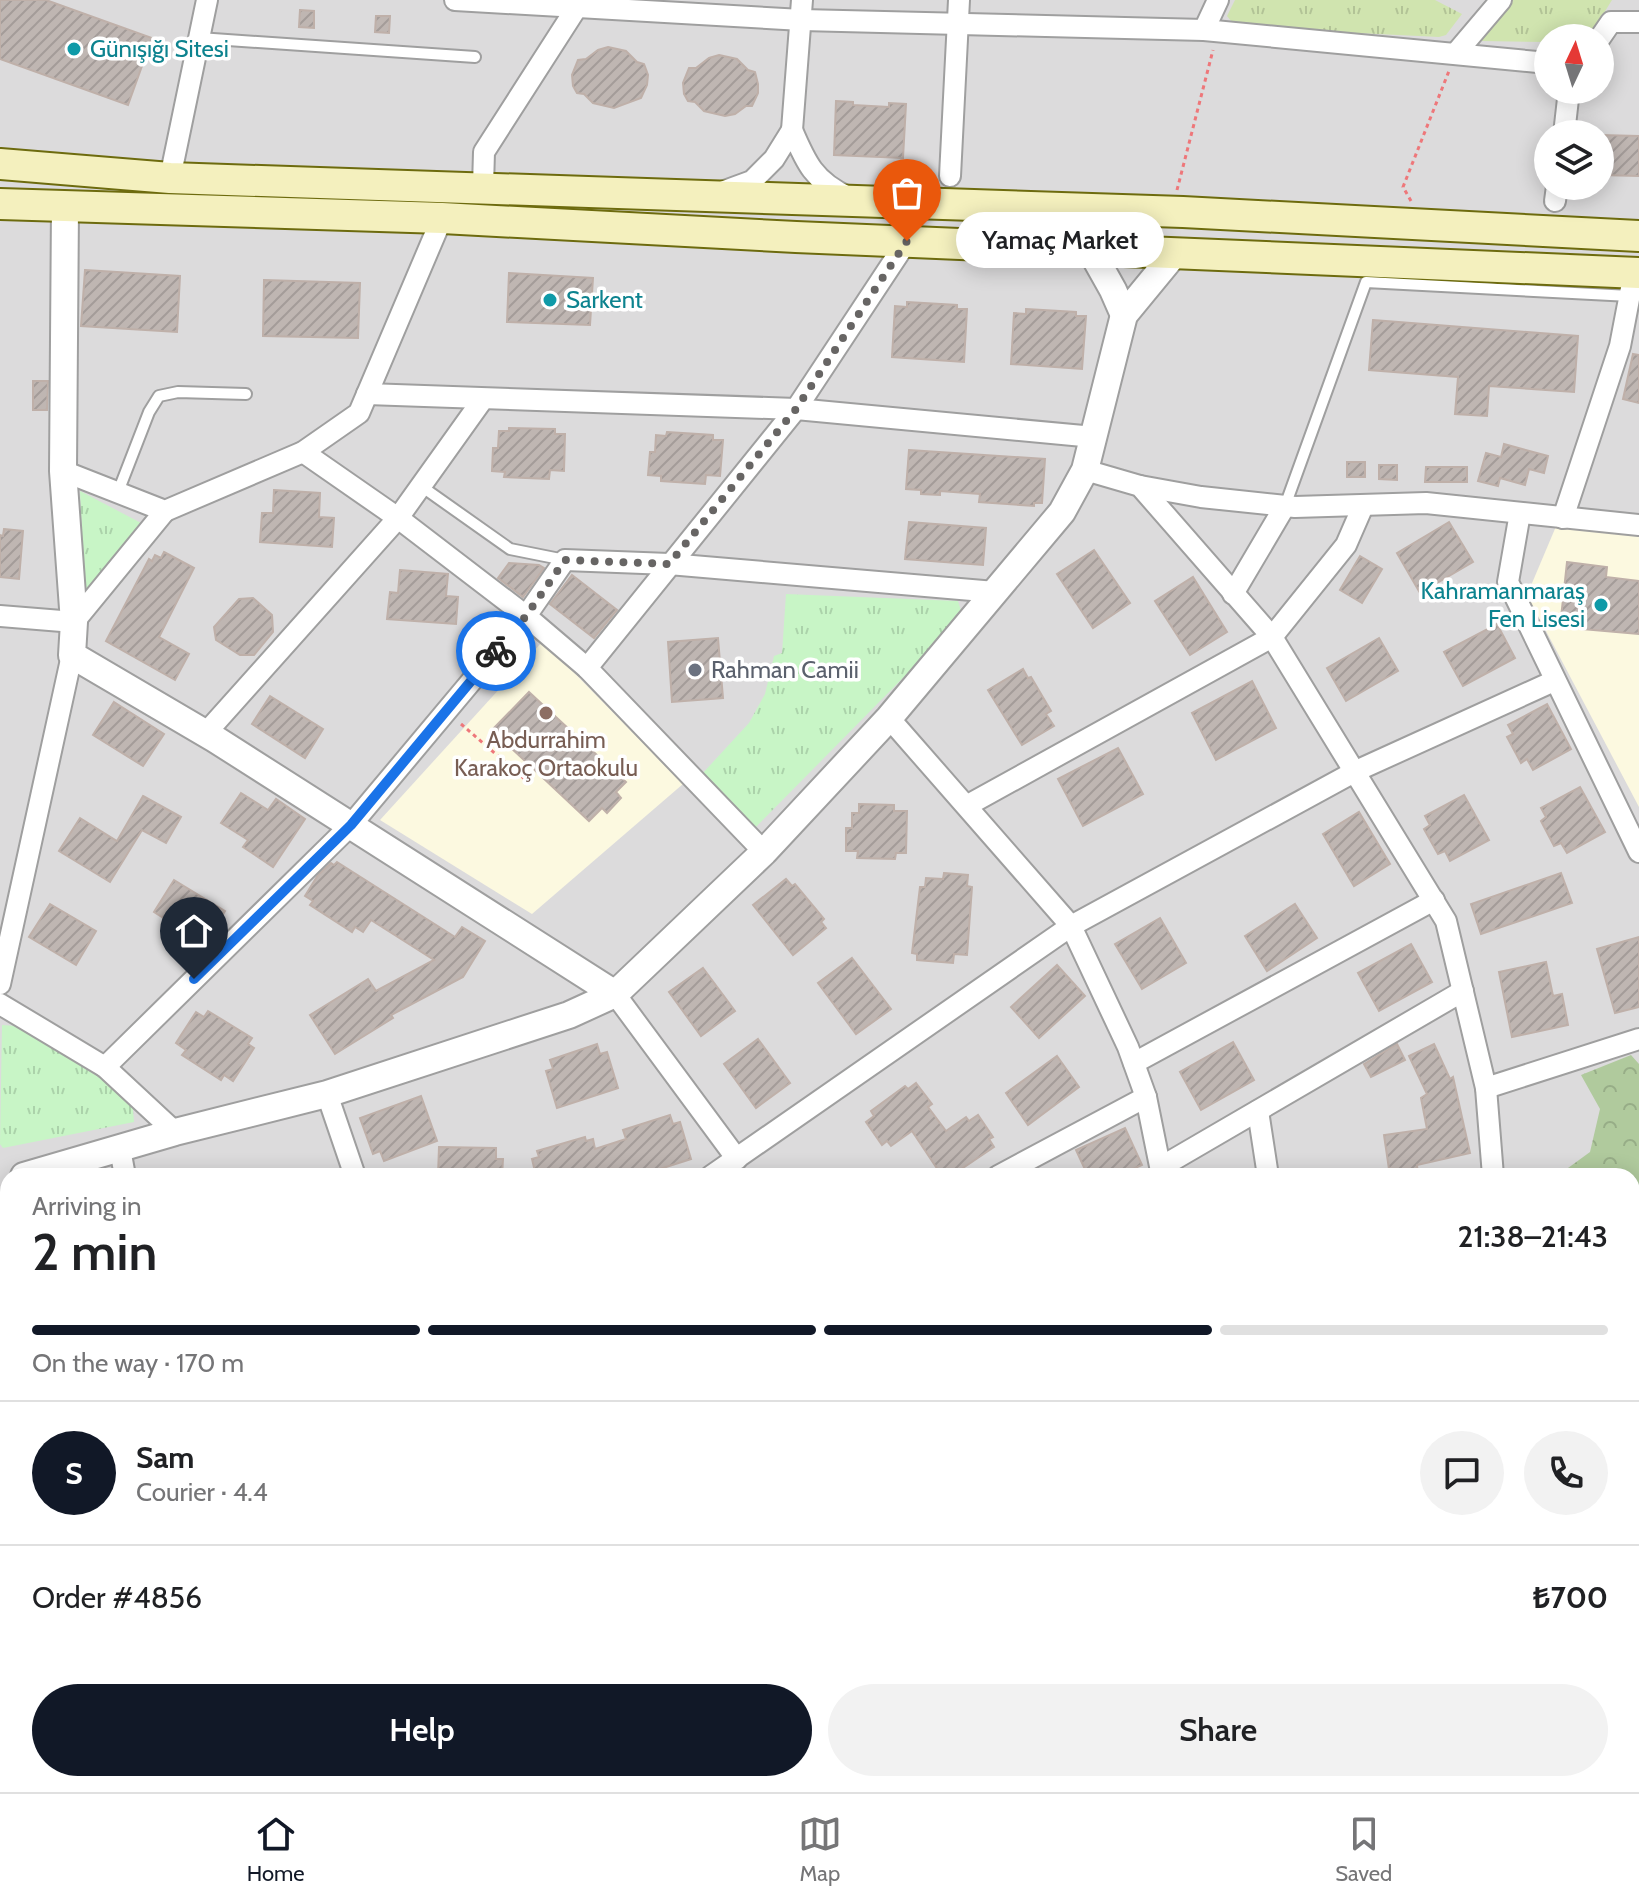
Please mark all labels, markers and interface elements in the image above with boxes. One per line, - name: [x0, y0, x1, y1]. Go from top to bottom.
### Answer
- north arrow: [1534, 24, 1614, 104]
- map controls: [1534, 24, 1614, 200]
- place label: Günışığı Sitesi: [90, 34, 229, 63]
- marker: Günışığı Sitesi: [65, 40, 83, 58]
- button: layers: [1534, 120, 1614, 200]
- pin: [873, 159, 941, 241]
- icon: bag: [885, 171, 929, 215]
- callout: Yamaç Market: [955, 213, 1163, 269]
- text: Yamaç Market: [982, 224, 1138, 256]
- place label: Sarkent: [566, 285, 643, 314]
- marker: Sarkent: [541, 291, 559, 309]
- place label: Kahramanmaraş Fen Lisesi: [1421, 576, 1585, 633]
- marker: Kahramanmaraş Fen Lisesi: [1592, 596, 1610, 614]
- courier: [456, 611, 536, 691]
- icon: bike: [474, 629, 518, 673]
- place label: Rahman Camii: [711, 655, 859, 684]
- marker: Rahman Camii: [686, 661, 704, 679]
- marker: Abdurrahim Karakoç Ortaokulu: [537, 704, 555, 722]
- place label: Abdurrahim Karakoç Ortaokulu: [454, 725, 638, 782]
- pin: [160, 897, 228, 979]
- icon: home: [172, 909, 216, 953]
- text: Arriving in: [32, 1190, 142, 1222]
- text: 21:38–21:43: [1457, 1218, 1608, 1255]
- text: 2 min: [32, 1220, 157, 1283]
- text: On the way · 170 m: [32, 1347, 244, 1379]
- button: chat: [1420, 1431, 1504, 1515]
- button: phone: [1524, 1431, 1608, 1515]
- text: Sam: [136, 1439, 194, 1476]
- text: S: [65, 1455, 83, 1492]
- text: Courier · 4.4: [136, 1476, 268, 1508]
- text: Order #4856: [32, 1579, 202, 1616]
- text: ₺700: [1533, 1579, 1608, 1616]
- button: Help: [32, 1684, 812, 1776]
- button: Share: [828, 1684, 1608, 1776]
- tab: Home: [247, 1812, 305, 1887]
- tab: Map: [798, 1812, 842, 1887]
- tab: Saved: [1335, 1812, 1392, 1887]

